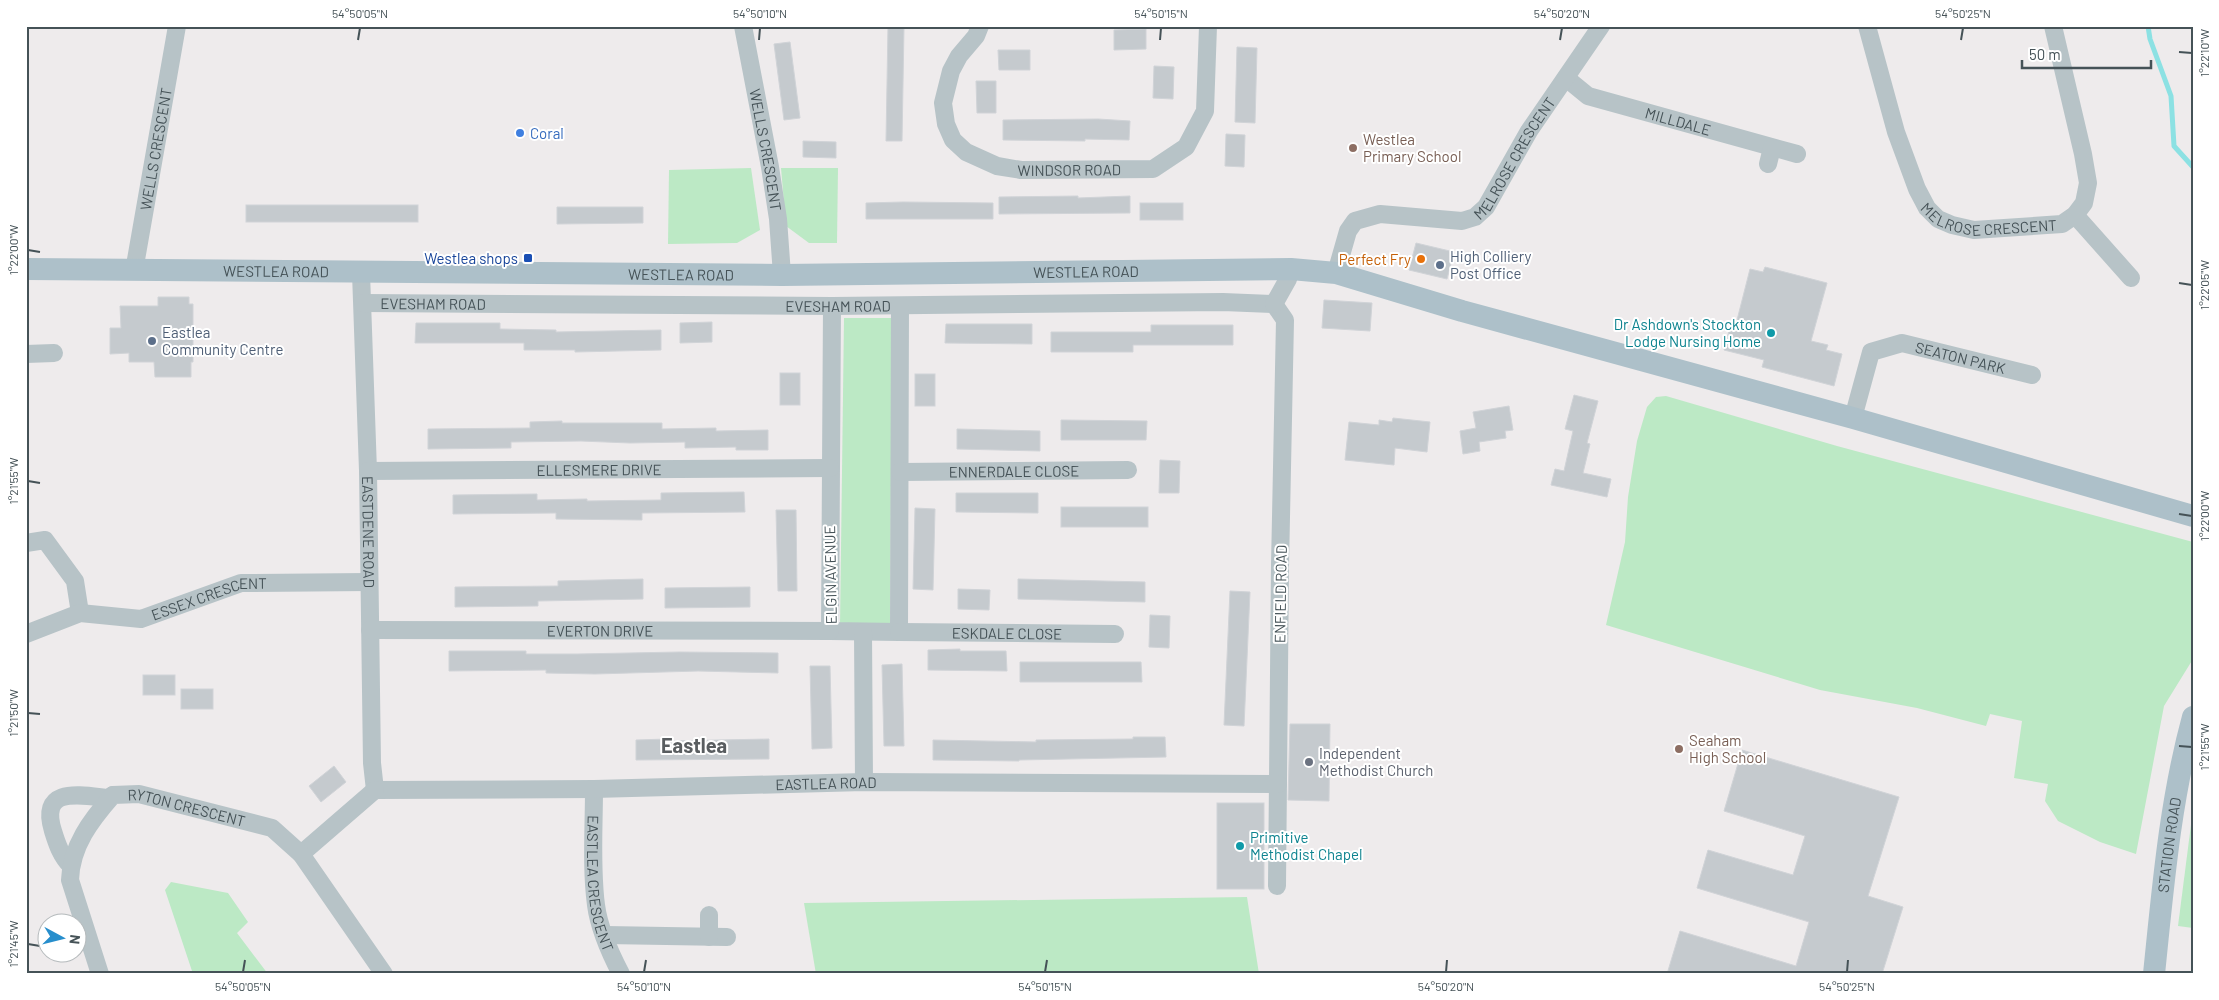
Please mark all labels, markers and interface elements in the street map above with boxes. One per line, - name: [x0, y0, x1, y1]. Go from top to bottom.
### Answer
- text: 54°50'05"N: [332, 6, 388, 20]
- text: 54°50'10"N: [733, 6, 787, 20]
- text: 54°50'15"N: [1134, 6, 1188, 20]
- text: 54°50'20"N: [1534, 6, 1590, 20]
- text: 54°50'25"N: [1935, 6, 1991, 20]
- text: 1°22'10"W: [2197, 29, 2211, 77]
- scale bar: [2022, 38, 2150, 70]
- text: 50 m: [2029, 45, 2061, 63]
- street label: WELLS CRESCENT: [136, 86, 175, 211]
- street label: WELLS CRESCENT: [746, 87, 786, 212]
- street label: MELROSE CRESCENT: [1470, 93, 1559, 223]
- street label: MILLDALE: [1643, 103, 1713, 139]
- place label: Coral: [530, 124, 564, 142]
- marker: Coral: [514, 127, 526, 139]
- place label: Westlea Primary School: [1363, 130, 1461, 165]
- marker: Westlea Primary School: [1347, 142, 1359, 154]
- street label: WINDSOR ROAD: [1017, 160, 1121, 179]
- street label: MELROSE CRESCENT: [1917, 198, 2057, 239]
- text: 1°22'00"W: [6, 224, 20, 275]
- place label: High Colliery Post Office: [1450, 247, 1532, 282]
- place label: Westlea shops: [424, 249, 518, 267]
- place label: Perfect Fry: [1339, 250, 1411, 268]
- marker: Westlea shops: [522, 252, 534, 264]
- marker: Perfect Fry: [1415, 253, 1427, 265]
- marker: High Colliery Post Office: [1434, 259, 1446, 271]
- text: 1°22'05"W: [2197, 260, 2211, 310]
- street label: WESTLEA ROAD: [223, 262, 329, 280]
- street label: WESTLEA ROAD: [1033, 262, 1139, 281]
- street label: WESTLEA ROAD: [628, 265, 734, 284]
- street label: EVESHAM ROAD: [380, 294, 486, 313]
- street label: EVESHAM ROAD: [785, 296, 891, 315]
- place label: Dr Ashdown's Stockton Lodge Nursing Home: [1614, 315, 1761, 350]
- place label: Eastlea Community Centre: [162, 323, 283, 358]
- marker: Dr Ashdown's Stockton Lodge Nursing Home: [1765, 327, 1777, 339]
- marker: Eastlea Community Centre: [146, 335, 158, 347]
- street label: SEATON PARK: [1914, 338, 2008, 377]
- text: 1°21'55"W: [6, 457, 20, 504]
- street label: ELLESMERE DRIVE: [536, 460, 662, 479]
- street label: ENNERDALE CLOSE: [949, 461, 1079, 481]
- street label: EASTDENE ROAD: [359, 476, 379, 588]
- text: 1°22'00"W: [2197, 490, 2211, 541]
- street label: ELGIN AVENUE: [820, 525, 840, 625]
- street label: ENFIELD ROAD: [1270, 545, 1290, 643]
- street label: ESSEX CRESCENT: [149, 574, 267, 624]
- street label: EVERTON DRIVE: [547, 621, 653, 640]
- street label: ESKDALE CLOSE: [952, 623, 1062, 643]
- text: 1°21'50"W: [6, 689, 20, 737]
- text: 1°21'55"W: [2197, 723, 2211, 770]
- place label: Seaham High School: [1689, 731, 1766, 766]
- district label: Eastlea: [661, 733, 727, 757]
- marker: Seaham High School: [1673, 743, 1685, 755]
- place label: Independent Methodist Church: [1319, 744, 1433, 779]
- marker: Independent Methodist Church: [1303, 756, 1315, 768]
- street label: EASTLEA ROAD: [775, 773, 877, 793]
- street label: RYTON CRESCENT: [127, 785, 247, 830]
- street label: STATION ROAD: [2153, 796, 2184, 893]
- street label: EASTLEA CRESCENT: [584, 815, 618, 954]
- place label: Primitive Methodist Chapel: [1250, 828, 1362, 863]
- marker: Primitive Methodist Chapel: [1234, 840, 1246, 852]
- north arrow: [38, 912, 88, 962]
- text: 1°21'45"W: [6, 920, 20, 968]
- text: N: [66, 934, 84, 945]
- text: 54°50'05"N: [215, 979, 271, 993]
- text: 54°50'10"N: [617, 979, 671, 993]
- text: 54°50'15"N: [1018, 979, 1072, 993]
- text: 54°50'20"N: [1418, 979, 1474, 993]
- text: 54°50'25"N: [1819, 979, 1875, 993]

